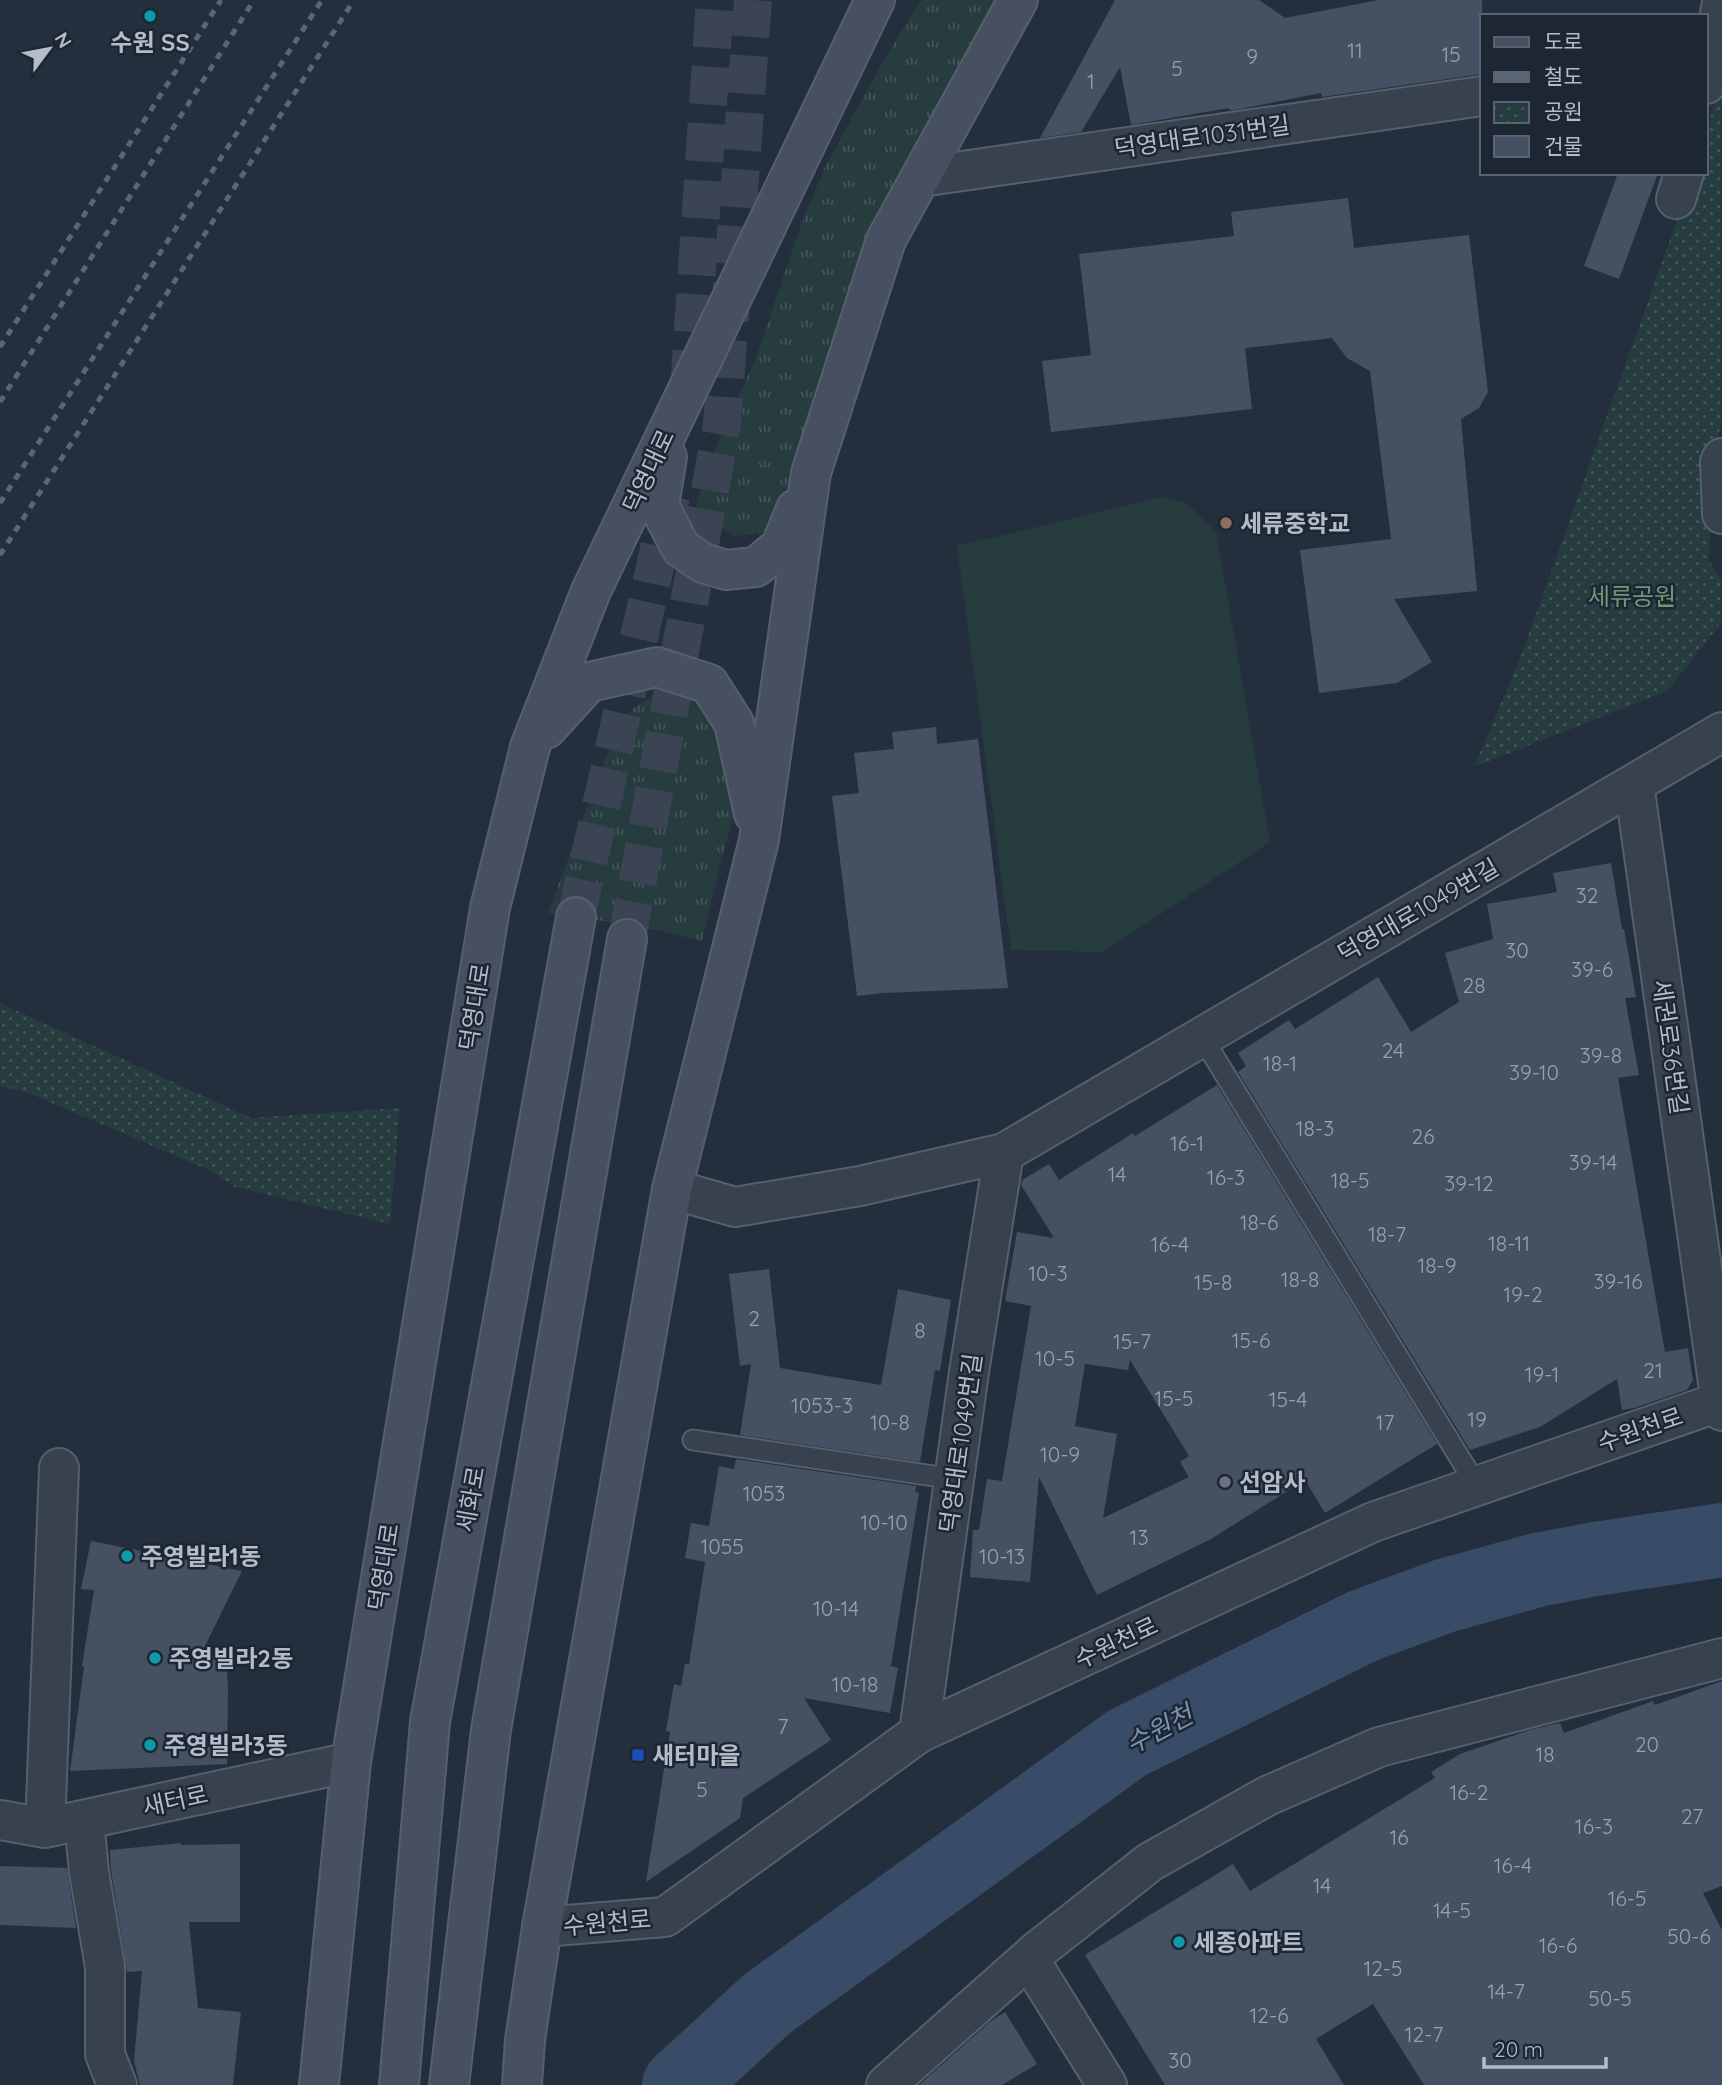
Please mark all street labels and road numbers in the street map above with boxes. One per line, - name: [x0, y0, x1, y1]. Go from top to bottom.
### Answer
- street label: 덕영대로1031번길: [1112, 109, 1292, 163]
- street label: 덕영대로: [616, 425, 680, 517]
- street label: 덕영대로1049번길: [1332, 852, 1504, 968]
- street label: 덕영대로: [452, 961, 496, 1053]
- street label: 세권로36번길: [1647, 978, 1695, 1116]
- street label: 덕영대로1049번길: [933, 1351, 987, 1535]
- street label: 수원천로: [1593, 1400, 1687, 1458]
- street label: 세화로: [449, 1464, 491, 1534]
- street label: 덕영대로: [361, 1521, 405, 1613]
- street label: 수원천로: [1070, 1610, 1162, 1674]
- street label: 새터로: [139, 1778, 211, 1822]
- street label: 수원천로: [562, 1903, 652, 1941]

